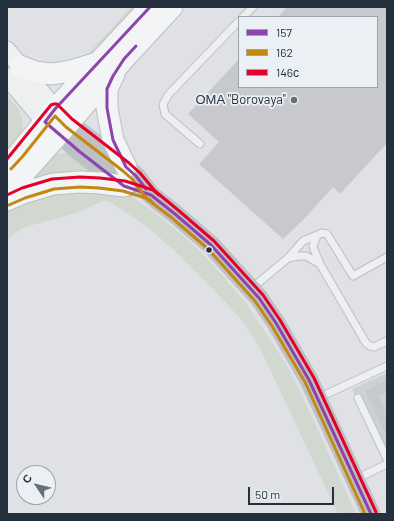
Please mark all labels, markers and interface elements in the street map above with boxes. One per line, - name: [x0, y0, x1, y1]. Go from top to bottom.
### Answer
- legend: [238, 16, 378, 88]
- text: 157: [276, 25, 292, 39]
- text: 162: [276, 45, 293, 59]
- text: 146с: [276, 65, 299, 79]
- place label: ОМА "Borovaya": [195, 92, 286, 108]
- marker: ОМА "Borovaya": [289, 95, 299, 105]
- unlabelled marker: [204, 245, 214, 255]
- north arrow: [16, 465, 56, 505]
- text: С: [19, 471, 34, 485]
- scale bar: [250, 479, 336, 505]
- text: 50 m: [255, 487, 280, 501]

